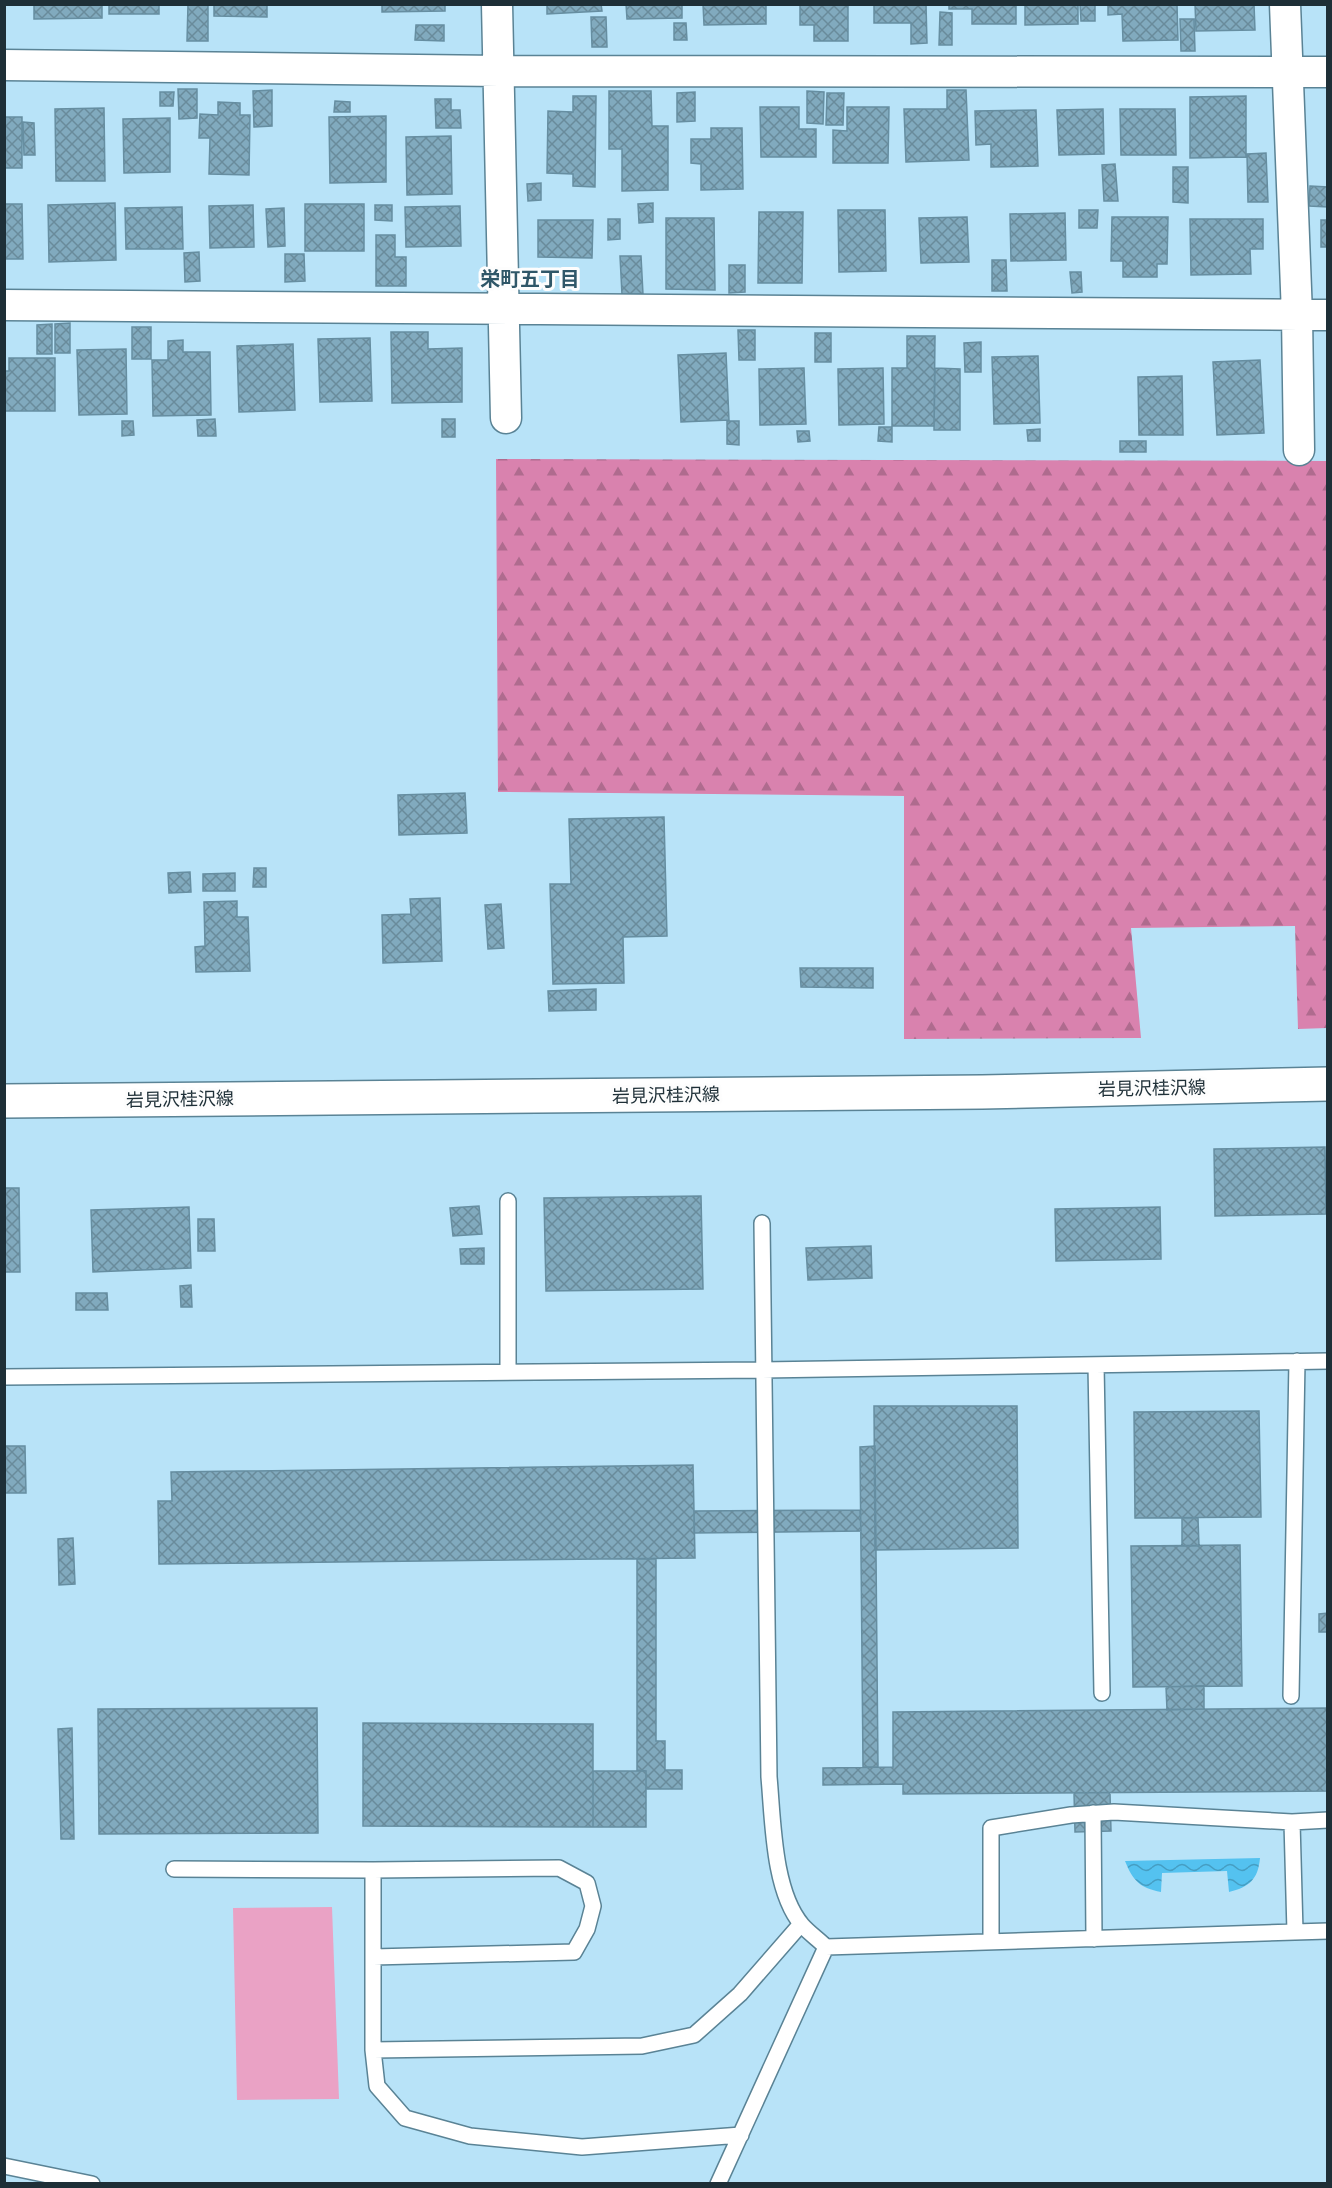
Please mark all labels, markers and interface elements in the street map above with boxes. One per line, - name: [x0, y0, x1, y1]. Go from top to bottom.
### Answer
- district label: 栄町五丁目: [480, 265, 580, 293]
- street label: 岩見沢桂沢線: [1098, 1075, 1206, 1101]
- street label: 岩見沢桂沢線: [612, 1082, 720, 1108]
- street label: 岩見沢桂沢線: [126, 1086, 234, 1112]

